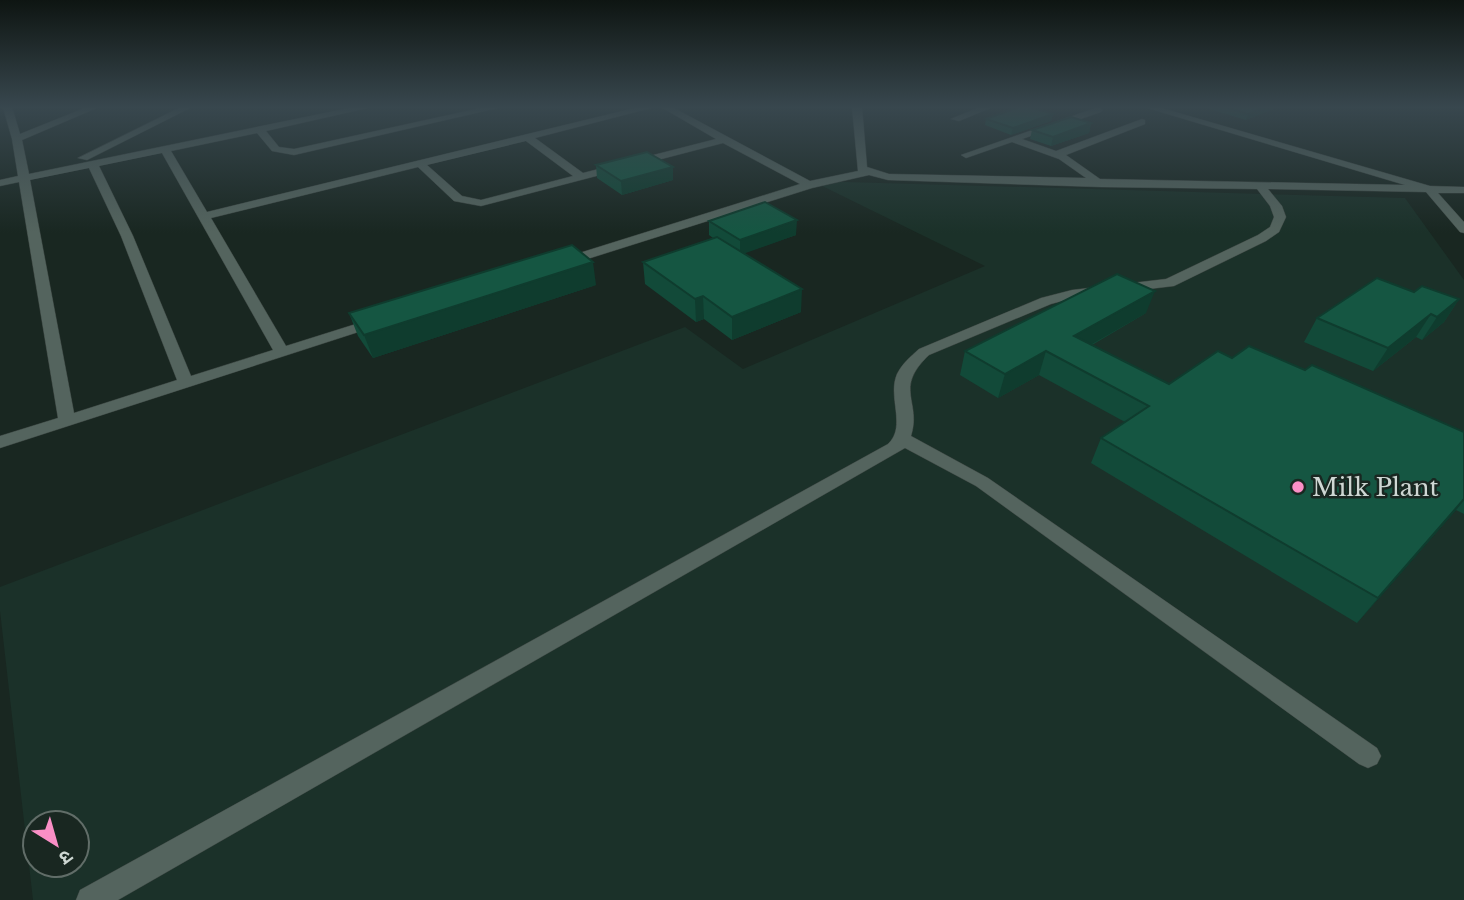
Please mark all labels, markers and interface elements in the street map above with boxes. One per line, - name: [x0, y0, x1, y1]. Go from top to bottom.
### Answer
- place label: Milk Plant: [1312, 473, 1439, 502]
- marker: Milk Plant: [1290, 479, 1306, 495]
- north arrow: [21, 809, 91, 879]
- text: उ: [54, 845, 77, 870]

